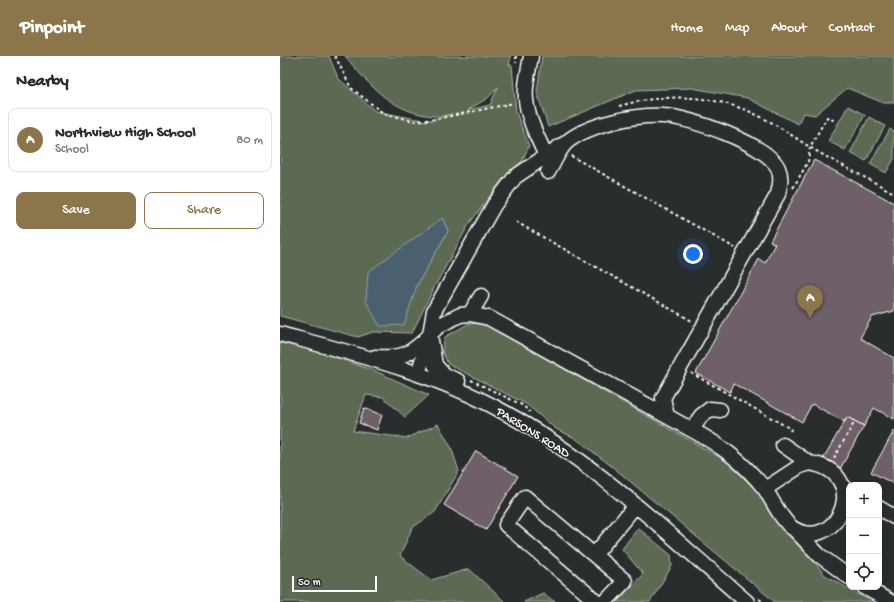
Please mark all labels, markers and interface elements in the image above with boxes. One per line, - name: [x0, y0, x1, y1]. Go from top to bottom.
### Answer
- text: Pinpoint: [20, 17, 84, 40]
- text: Home: [671, 20, 703, 37]
- text: Map: [725, 20, 749, 37]
- text: About: [771, 20, 807, 37]
- text: Contact: [829, 20, 874, 37]
- text: Nearby: [16, 72, 69, 92]
- text: Northview High School: [55, 124, 196, 142]
- text: A: [26, 133, 34, 148]
- text: 80 m: [236, 133, 263, 148]
- text: School: [55, 142, 89, 157]
- button: Save: [16, 192, 136, 229]
- button: Share: [144, 192, 264, 229]
- your location: [683, 244, 703, 264]
- pin: A: [797, 285, 823, 318]
- street label: PARSONS ROAD: [492, 404, 573, 462]
- map controls: [846, 482, 882, 590]
- button: +: [846, 482, 882, 518]
- button: −: [846, 518, 882, 554]
- button: locate: [846, 554, 882, 590]
- scale bar: [292, 574, 377, 593]
- text: 50 m: [298, 577, 320, 589]

